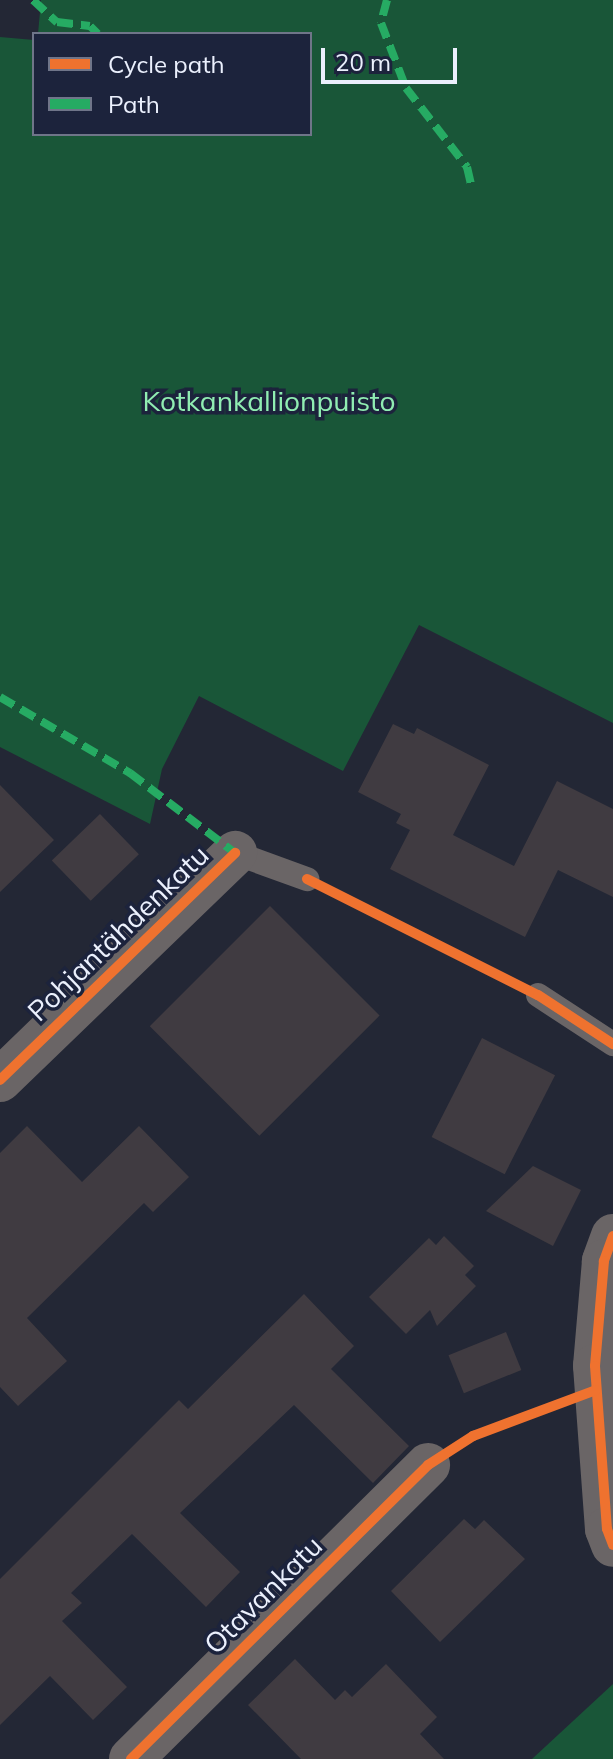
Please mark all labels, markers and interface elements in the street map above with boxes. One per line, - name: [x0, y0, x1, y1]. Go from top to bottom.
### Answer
- legend: [32, 32, 312, 136]
- scale bar: [325, 32, 461, 82]
- text: 20 m: [335, 47, 391, 77]
- text: Cycle path: [108, 49, 225, 79]
- text: Path: [108, 89, 160, 119]
- park label: Kotkankallionpuisto: [142, 384, 396, 418]
- street label: Pohjantähdenkatu: [21, 838, 215, 1028]
- street label: Otavankatu: [197, 1529, 329, 1661]

